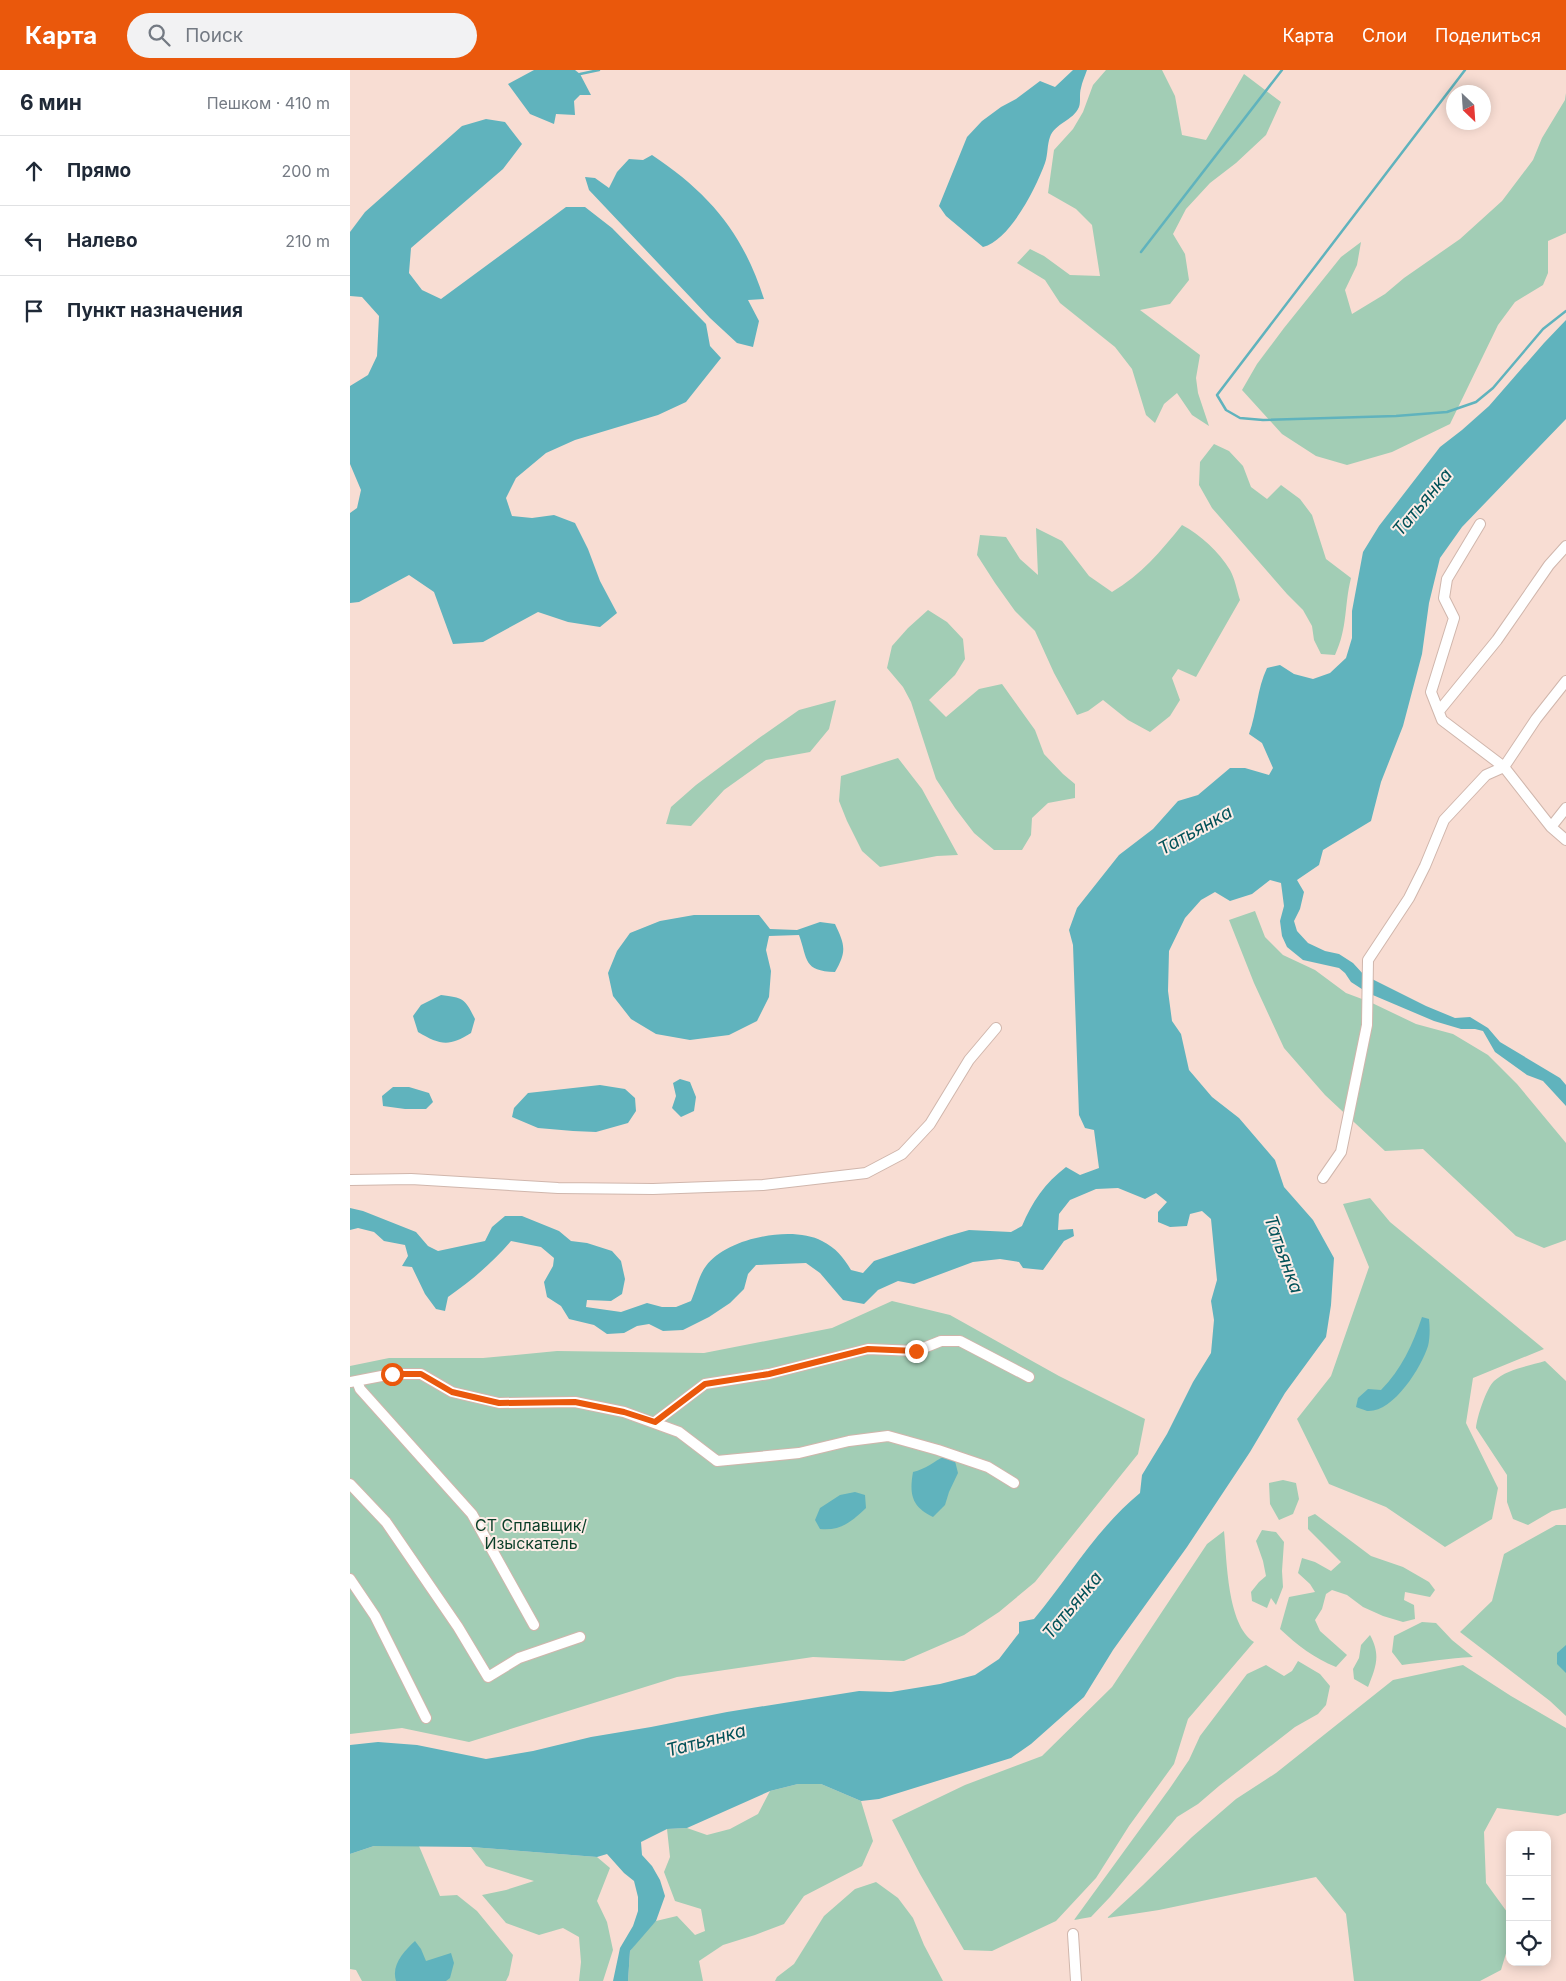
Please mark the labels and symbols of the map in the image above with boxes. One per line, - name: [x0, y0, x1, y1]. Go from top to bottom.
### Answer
- north arrow: [1446, 85, 1491, 130]
- water label: Татьянка: [1388, 464, 1456, 540]
- water label: Татьянка: [1154, 801, 1236, 859]
- water label: Татьянка: [1260, 1212, 1308, 1296]
- route end: [905, 1340, 928, 1363]
- route start: [381, 1363, 404, 1386]
- park label: СТ Сплавщик/ Изыскатель: [475, 1515, 587, 1553]
- water label: Татьянка: [1038, 1567, 1106, 1643]
- water label: Татьянка: [664, 1719, 748, 1761]

